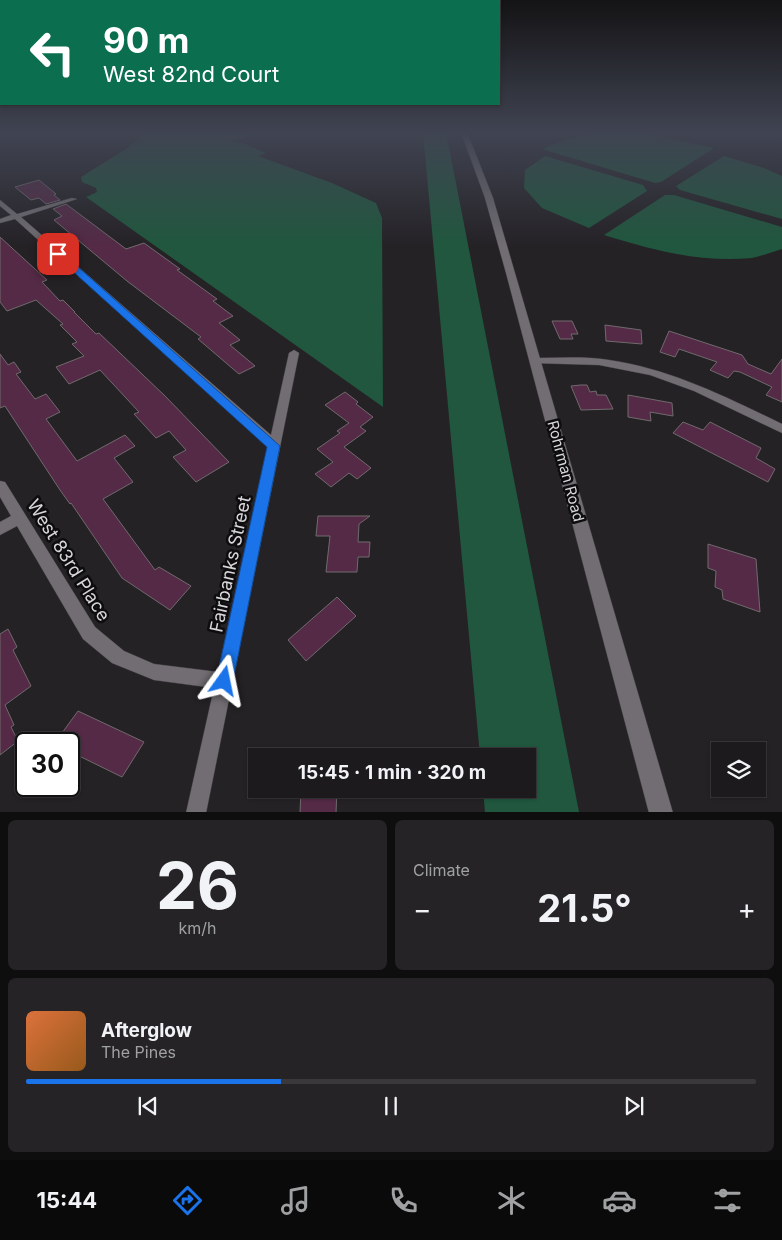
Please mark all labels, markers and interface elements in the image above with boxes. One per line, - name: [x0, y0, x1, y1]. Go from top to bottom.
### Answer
- text: 90 m: [103, 19, 190, 61]
- icon: left: [20, 20, 85, 85]
- text: West 82nd Court: [103, 61, 279, 87]
- pin: [37, 233, 79, 275]
- icon: arrive: [44, 240, 72, 268]
- street label: Rohrman Road: [543, 418, 589, 524]
- street label: Fairbanks Street: [205, 494, 255, 634]
- street label: West 83rd Place: [23, 495, 115, 625]
- position arrow: [197, 654, 249, 706]
- speed limit sign: 30: [15, 732, 80, 797]
- map controls: [711, 742, 766, 797]
- button: layers: [711, 742, 766, 797]
- text: 15:45 · 1 min · 320 m: [298, 761, 486, 784]
- text: 26: [156, 846, 239, 925]
- text: Climate: [413, 860, 470, 880]
- text: 21.5°: [537, 885, 632, 931]
- text: −: [413, 892, 432, 926]
- text: +: [737, 892, 756, 926]
- text: km/h: [178, 918, 217, 938]
- text: Afterglow: [101, 1019, 192, 1042]
- text: The Pines: [101, 1042, 176, 1062]
- icon: previous: [134, 1092, 162, 1120]
- icon: pause: [377, 1092, 405, 1120]
- icon: next: [620, 1092, 648, 1120]
- icon: directions: [170, 1183, 205, 1218]
- icon: music: [278, 1183, 313, 1218]
- icon: phone: [386, 1183, 421, 1218]
- icon: climate: [494, 1183, 529, 1218]
- icon: car: [602, 1183, 637, 1218]
- icon: filters: [710, 1183, 745, 1218]
- text: 15:44: [37, 1187, 97, 1213]

